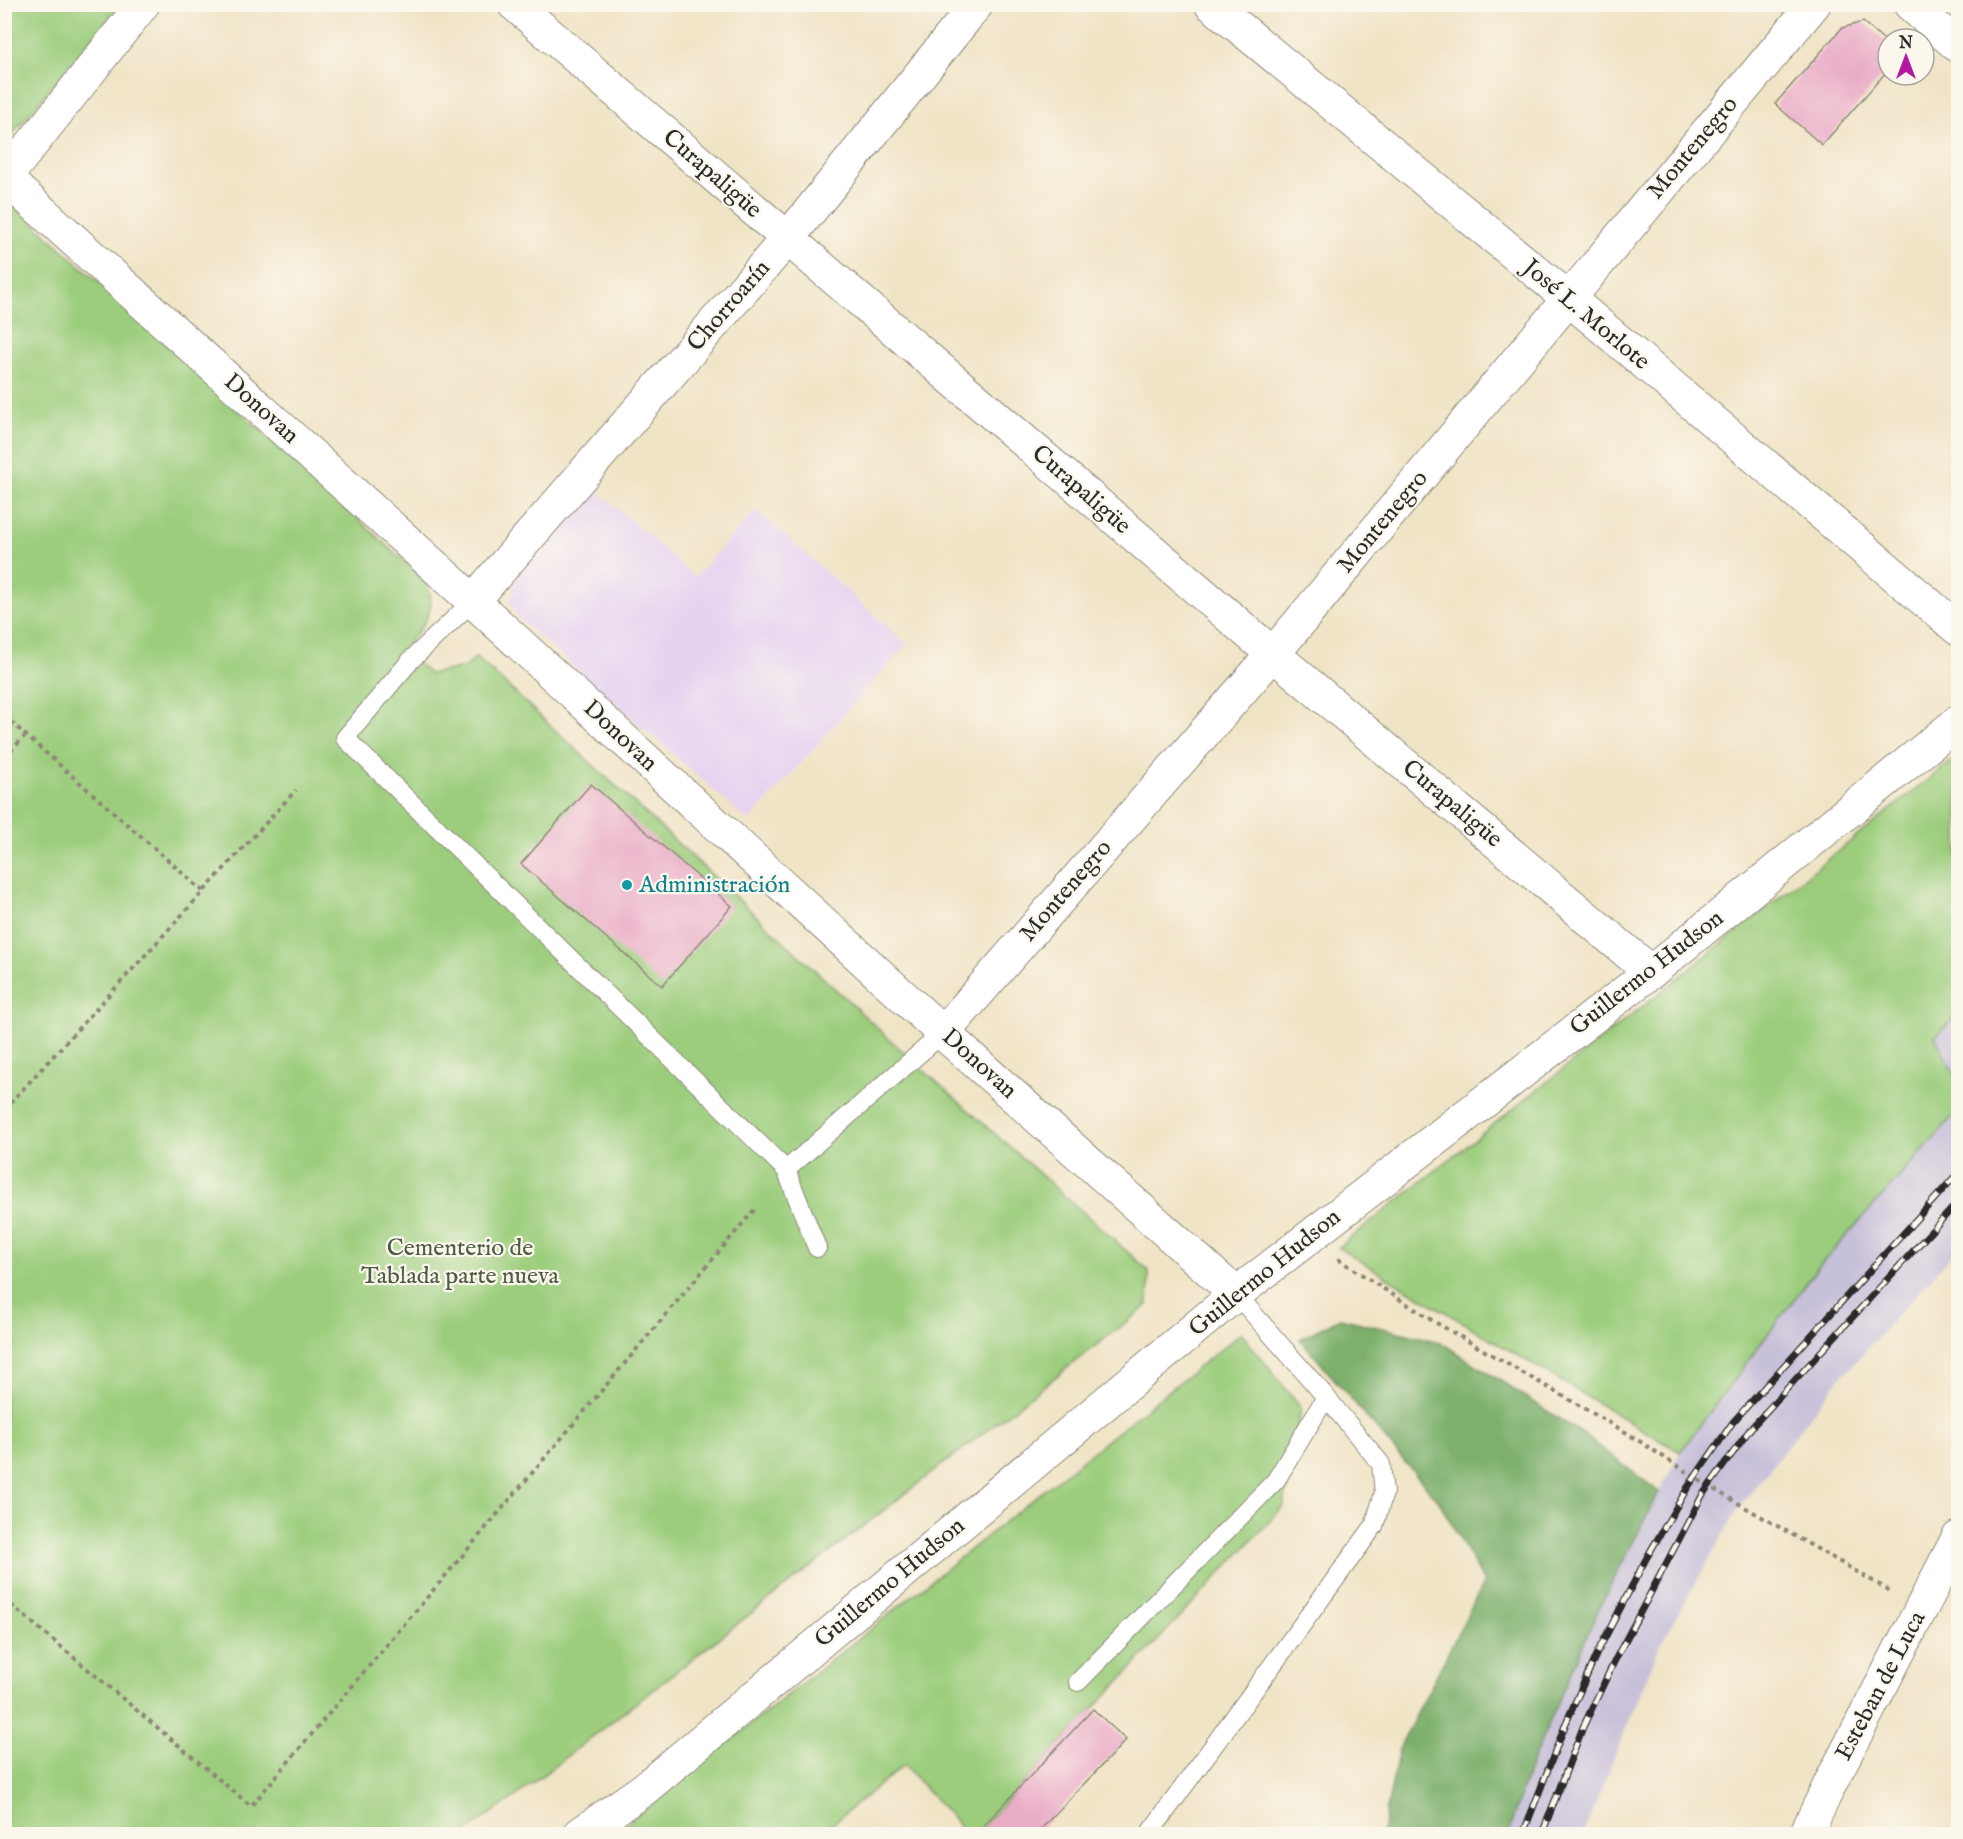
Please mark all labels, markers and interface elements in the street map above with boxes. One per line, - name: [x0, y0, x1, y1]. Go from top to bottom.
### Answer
- north arrow: [1876, 27, 1936, 87]
- text: N: [1898, 34, 1913, 54]
- street label: Montenegro: [1641, 90, 1745, 206]
- street label: Curapaligüe: [656, 122, 768, 226]
- street label: José L. Morlote: [1514, 251, 1656, 377]
- street label: Chorroarín: [681, 254, 777, 358]
- street label: Donovan: [217, 367, 305, 451]
- street label: Curapaligüe: [1025, 438, 1137, 542]
- street label: Montenegro: [1331, 464, 1435, 580]
- street label: Donovan: [576, 694, 664, 779]
- street label: Curapaligüe: [1395, 753, 1509, 855]
- street label: Montenegro: [1013, 833, 1119, 949]
- place label: Administración: [638, 870, 790, 901]
- marker: Administración: [620, 878, 634, 892]
- street label: Guillermo Hudson: [1564, 903, 1730, 1043]
- street label: Donovan: [935, 1022, 1023, 1106]
- street label: Guillermo Hudson: [1183, 1202, 1348, 1344]
- park label: Cementerio de Tablada parte nueva: [361, 1233, 560, 1292]
- street label: Guillermo Hudson: [808, 1511, 972, 1655]
- street label: Esteban de Luca: [1829, 1605, 1934, 1766]

